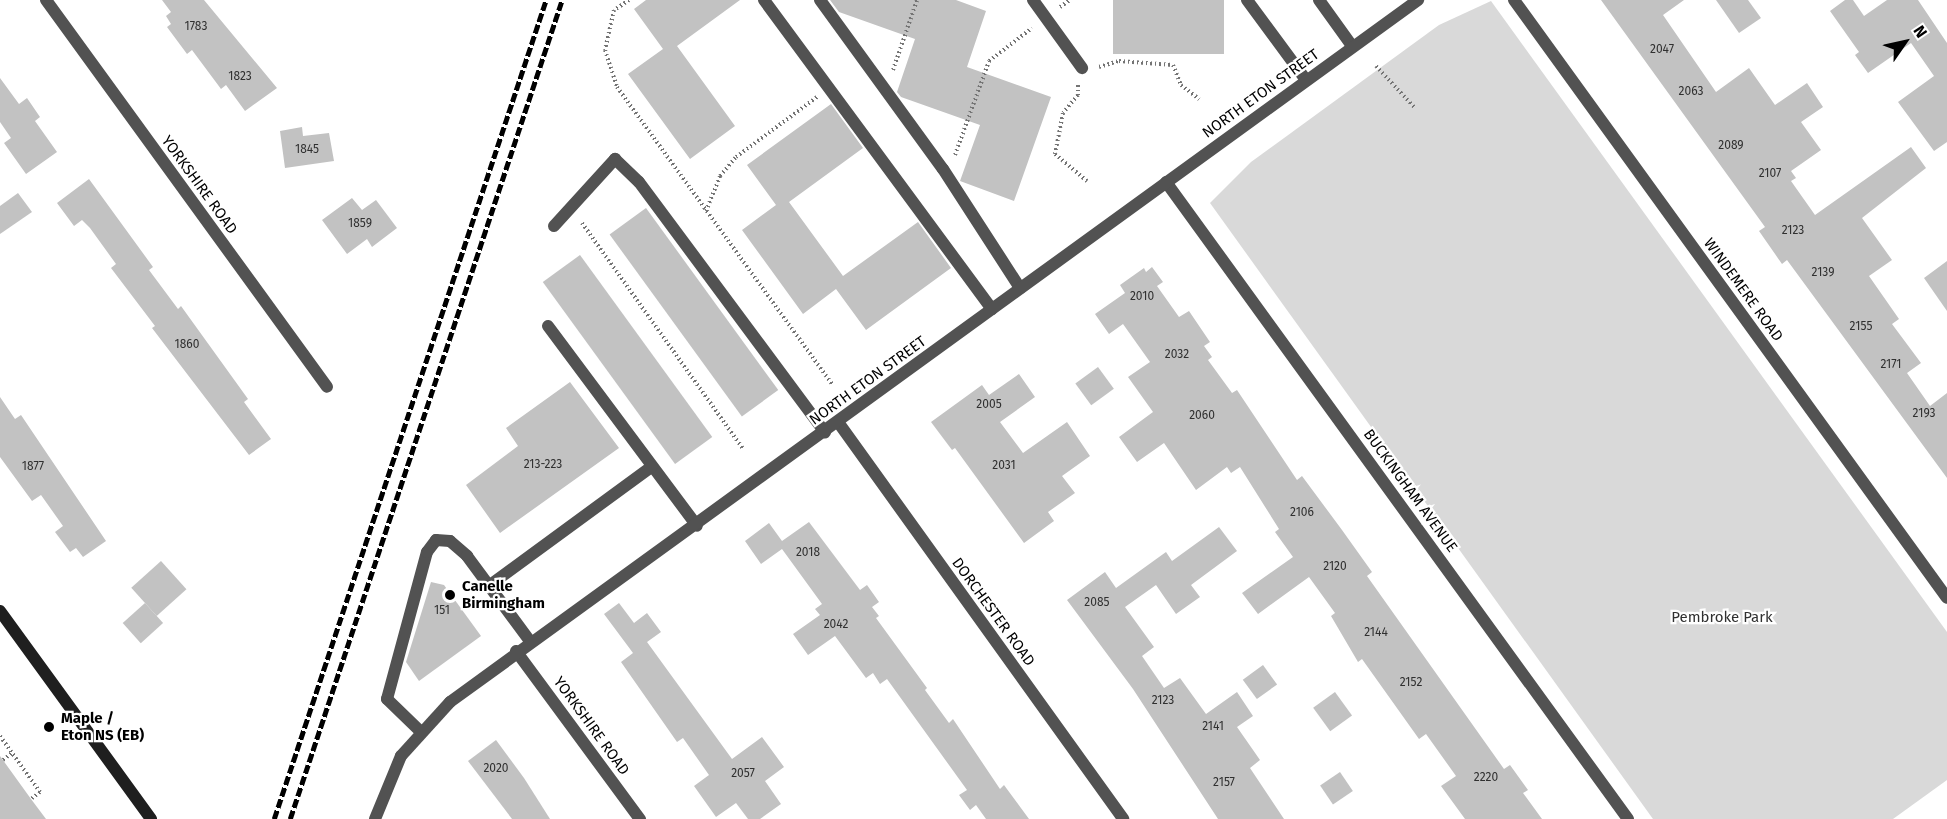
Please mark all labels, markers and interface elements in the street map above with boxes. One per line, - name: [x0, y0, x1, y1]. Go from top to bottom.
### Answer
- north arrow: [1875, 12, 1935, 72]
- house number: 1783: [185, 20, 207, 34]
- text: N: [1909, 22, 1931, 41]
- house number: 2047: [1650, 43, 1674, 57]
- street label: NORTH ETON STREET: [1199, 46, 1323, 142]
- house number: 1823: [228, 70, 252, 84]
- house number: 2063: [1679, 85, 1703, 99]
- street label: YORKSHIRE ROAD: [157, 132, 241, 238]
- house number: 2089: [1718, 139, 1744, 153]
- house number: 1845: [295, 143, 319, 157]
- house number: 2107: [1759, 167, 1781, 181]
- house number: 1859: [348, 217, 372, 231]
- house number: 2123: [1782, 224, 1804, 238]
- street label: WINDEMERE ROAD: [1700, 235, 1786, 345]
- house number: 2139: [1812, 266, 1834, 280]
- house number: 2010: [1130, 290, 1154, 304]
- house number: 2155: [1850, 320, 1872, 334]
- street label: NORTH ETON STREET: [806, 333, 930, 429]
- house number: 1860: [175, 338, 199, 352]
- house number: 2032: [1165, 348, 1189, 362]
- house number: 2171: [1880, 358, 1902, 372]
- house number: 2005: [976, 398, 1002, 412]
- house number: 2193: [1913, 407, 1935, 421]
- house number: 2060: [1189, 409, 1215, 423]
- street label: BUCKINGHAM AVENUE: [1359, 426, 1461, 556]
- house number: 213-223: [524, 458, 562, 472]
- house number: 2031: [992, 459, 1016, 473]
- house number: 1877: [22, 460, 44, 474]
- house number: 2106: [1290, 506, 1314, 520]
- house number: 2018: [796, 546, 820, 560]
- street label: DORCHESTER ROAD: [948, 554, 1038, 670]
- house number: 2120: [1323, 560, 1347, 574]
- place label: Canelle Birmingham: [462, 577, 545, 612]
- marker: Canelle Birmingham: [443, 588, 457, 602]
- house number: 2085: [1084, 596, 1110, 610]
- house number: 151: [434, 604, 450, 618]
- park label: Pembroke Park: [1671, 609, 1773, 627]
- house number: 2042: [824, 618, 848, 632]
- house number: 2144: [1364, 626, 1388, 640]
- street label: YORKSHIRE ROAD: [549, 673, 633, 779]
- house number: 2152: [1400, 676, 1422, 690]
- house number: 2123: [1152, 694, 1174, 708]
- place label: Maple / Eton NS (EB): [61, 709, 144, 744]
- marker: Maple / Eton NS (EB): [42, 720, 56, 734]
- house number: 2141: [1202, 720, 1224, 734]
- house number: 2020: [483, 762, 509, 776]
- house number: 2057: [731, 767, 755, 781]
- house number: 2220: [1474, 771, 1498, 785]
- house number: 2157: [1213, 776, 1235, 790]

